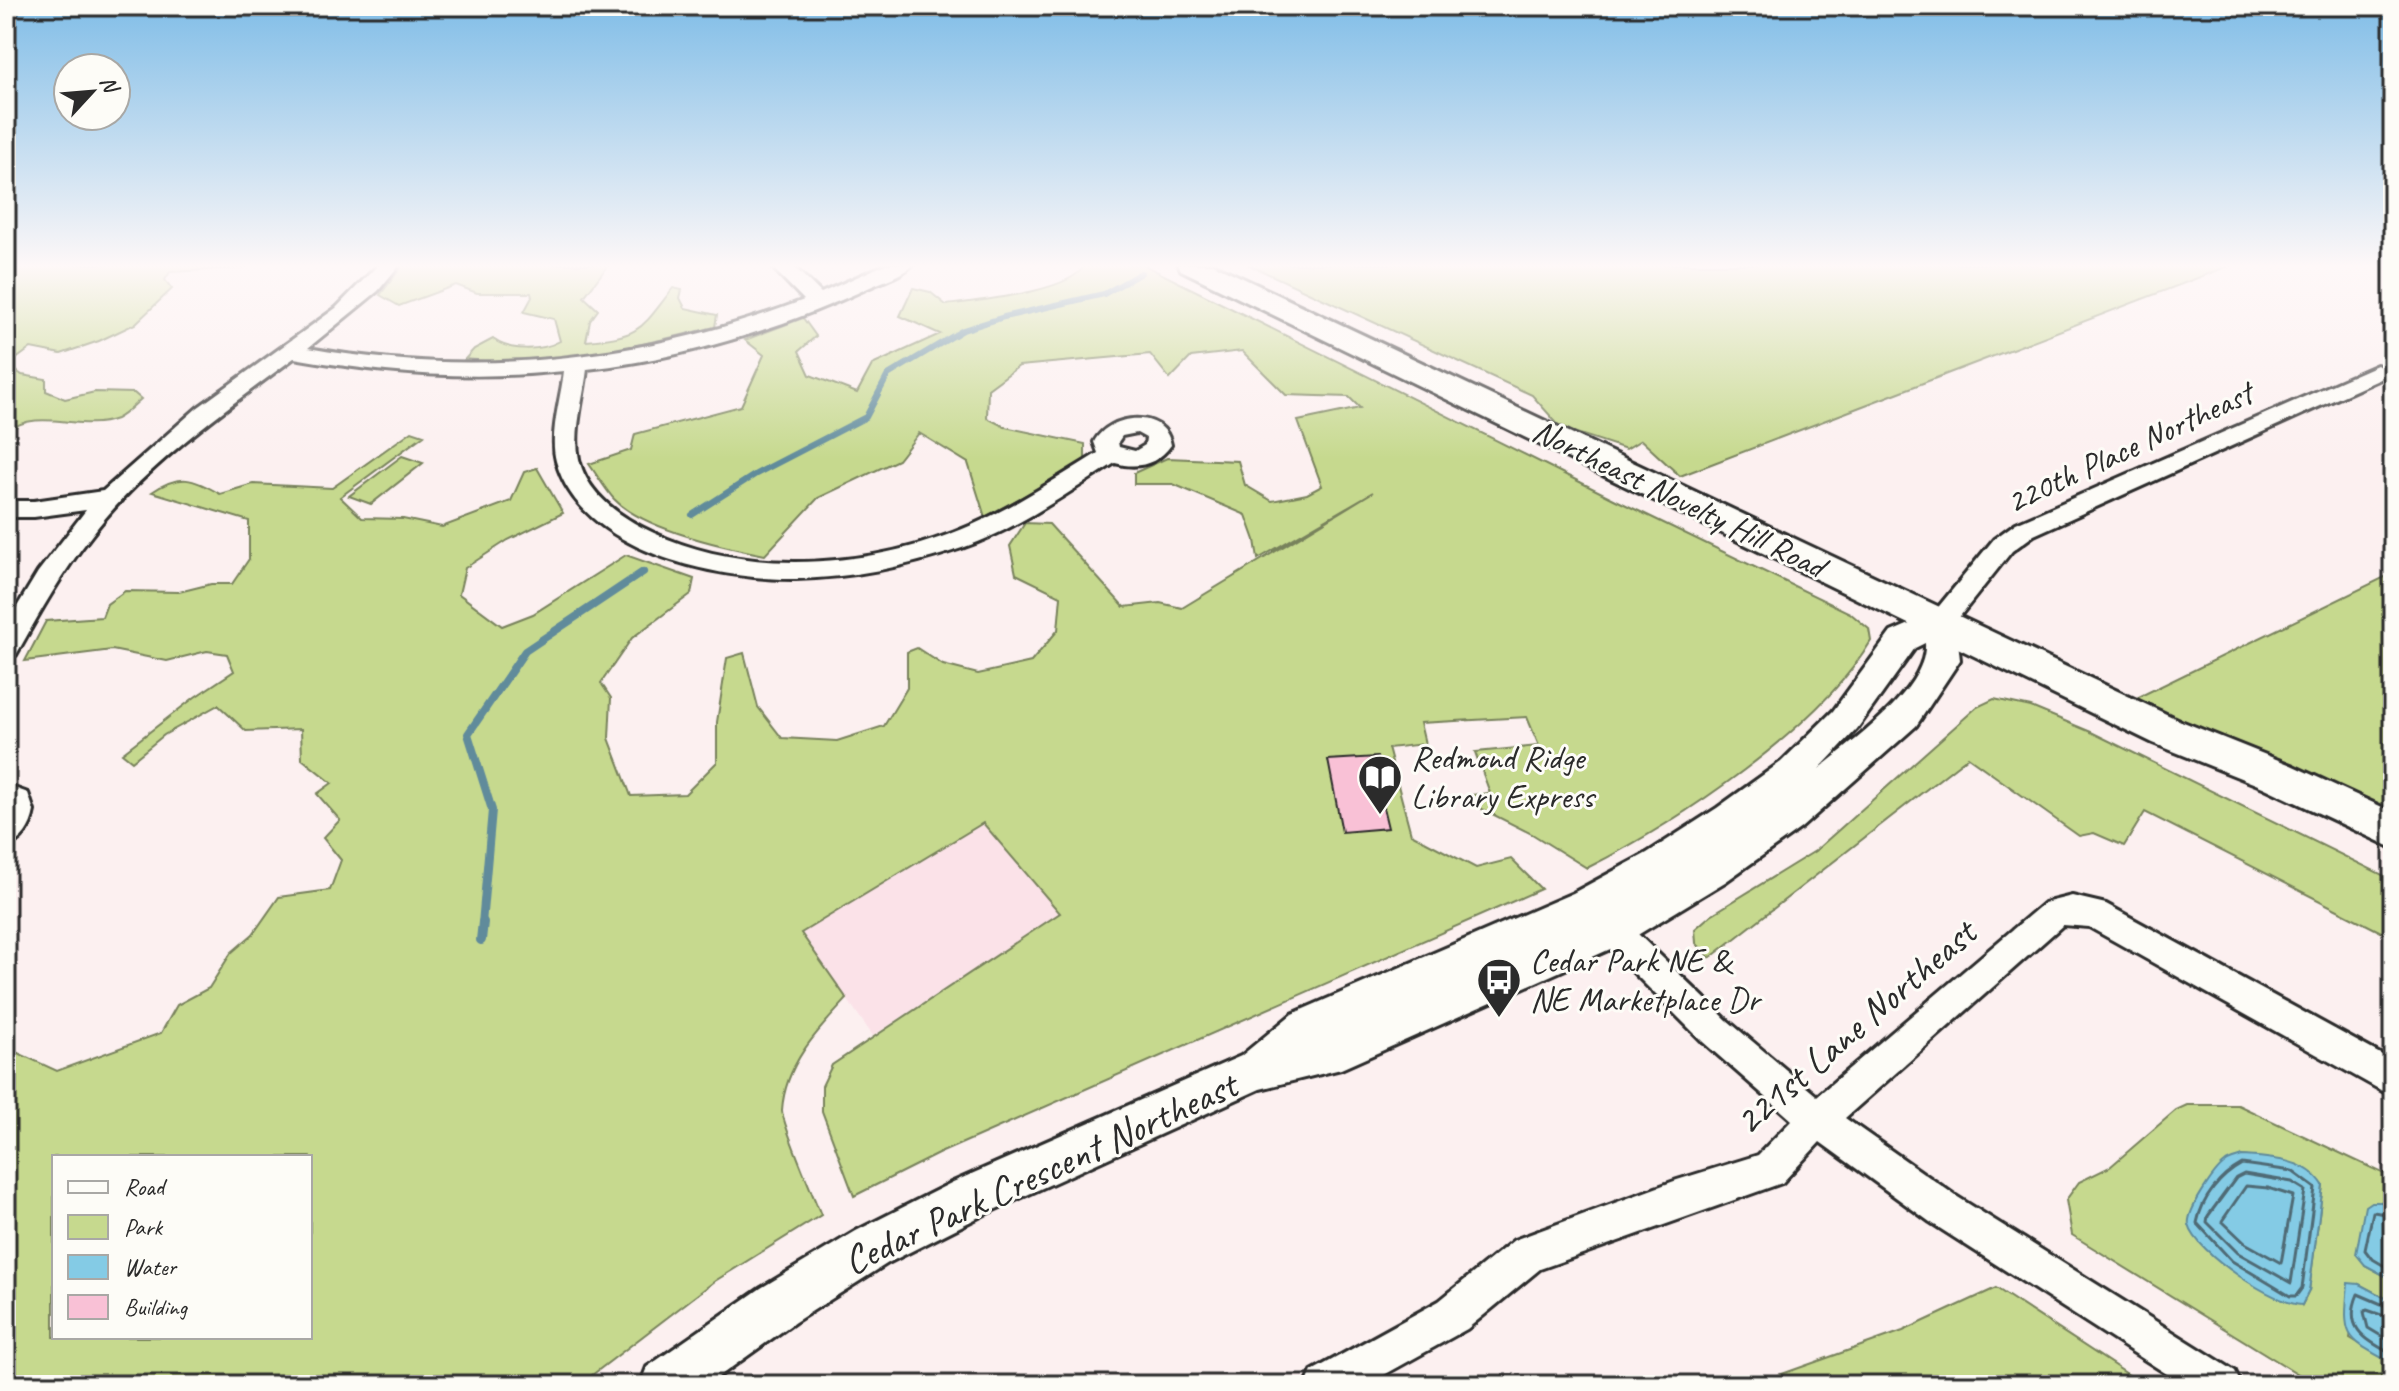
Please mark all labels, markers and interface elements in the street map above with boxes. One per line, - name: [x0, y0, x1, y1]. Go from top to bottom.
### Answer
- north arrow: [52, 52, 132, 132]
- text: N: [94, 71, 126, 99]
- street label: 220th Place Northeast: [1999, 369, 2263, 523]
- street label: Northeast Novelty Hill Road: [1526, 409, 1836, 589]
- place label: Redmond Ridge Library Express: [1411, 736, 1597, 818]
- library icon: Redmond Ridge Library Express: [1356, 753, 1404, 816]
- street label: 221st Lane Northeast: [1724, 906, 1989, 1146]
- place label: Cedar Park NE & NE Marketplace Dr: [1530, 939, 1763, 1021]
- bus stop icon: Cedar Park NE & NE Marketplace Dr: [1475, 956, 1523, 1019]
- street label: Cedar Park Crescent Northeast: [836, 1058, 1248, 1286]
- legend: [52, 1155, 312, 1339]
- text: Road: [124, 1172, 168, 1202]
- text: Park: [124, 1212, 164, 1242]
- text: Water: [124, 1252, 179, 1282]
- text: Building: [124, 1292, 189, 1322]

